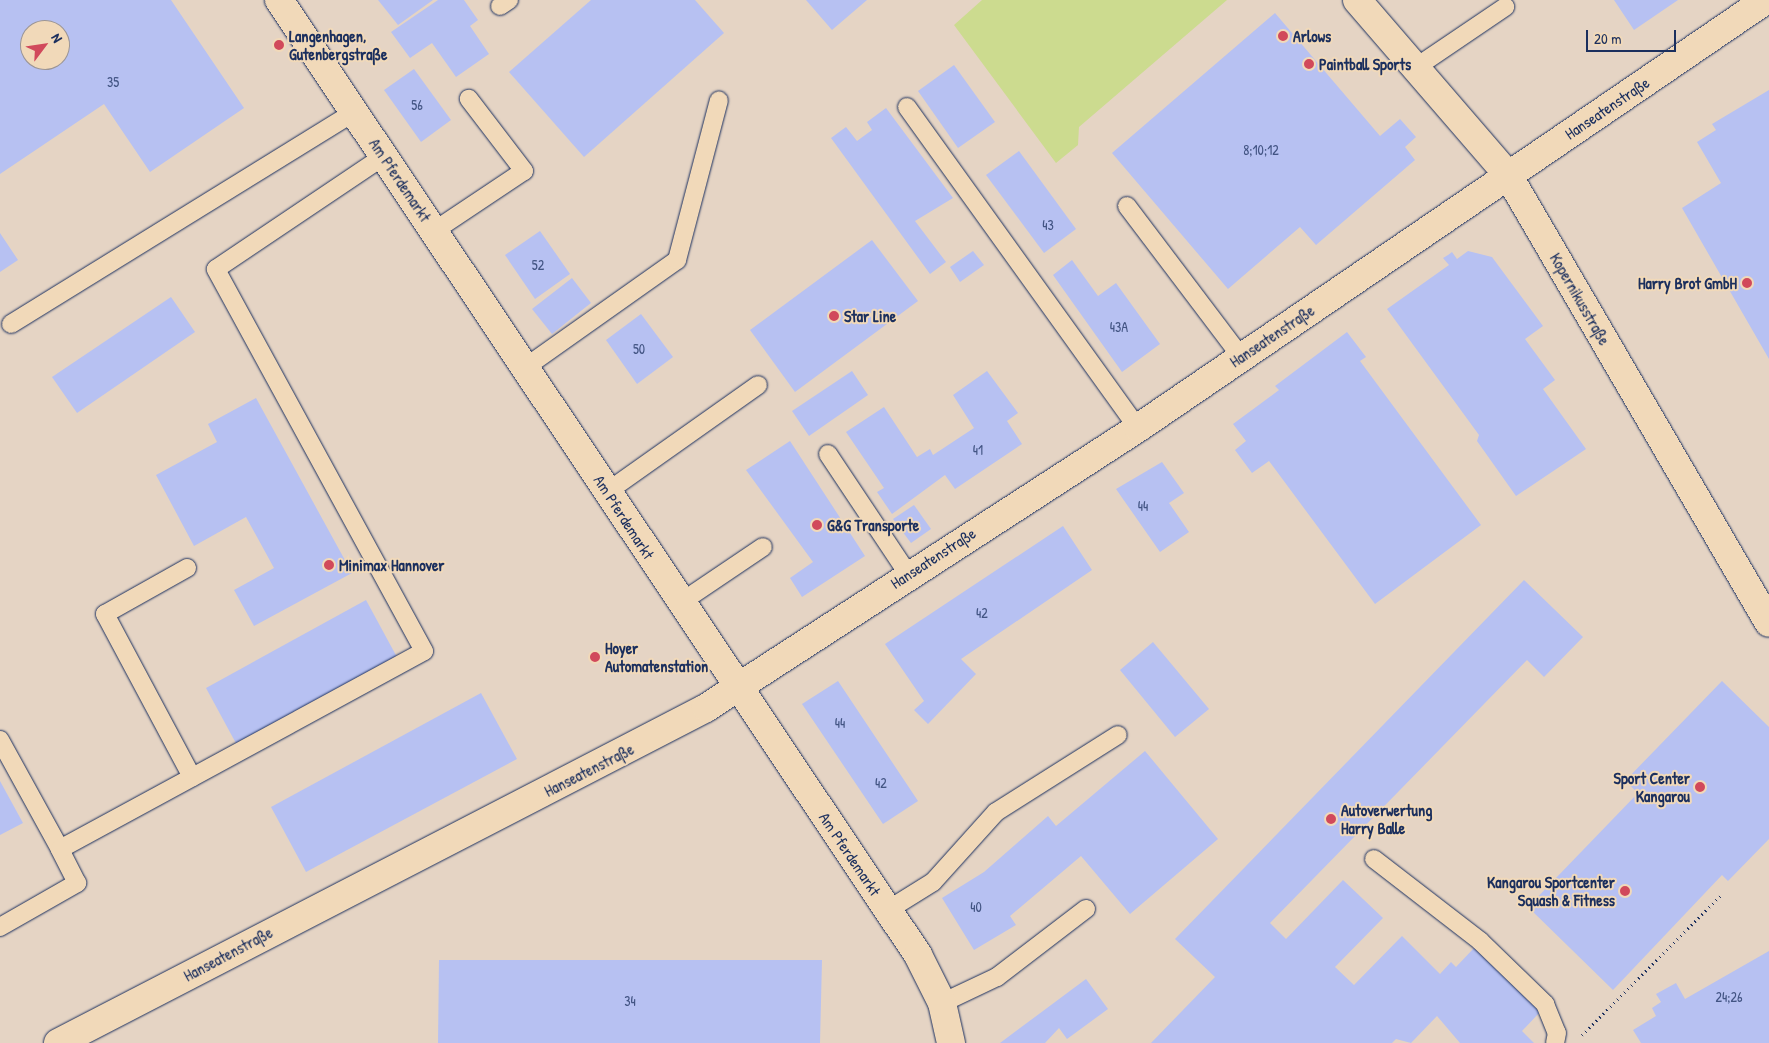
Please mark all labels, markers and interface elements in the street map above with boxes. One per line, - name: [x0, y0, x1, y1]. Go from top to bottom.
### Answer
- north arrow: [20, 20, 70, 70]
- scale bar: [1589, 20, 1679, 52]
- place label: Langenhagen, Gutenbergstraße: [289, 26, 387, 64]
- place label: Arlows: [1293, 26, 1331, 46]
- text: 20 m: [1594, 28, 1621, 49]
- text: N: [47, 29, 67, 46]
- marker: Arlows: [1277, 30, 1289, 42]
- marker: Langenhagen, Gutenbergstraße: [273, 39, 285, 51]
- place label: Paintball Sports: [1319, 54, 1411, 74]
- marker: Paintball Sports: [1303, 58, 1315, 70]
- street label: Hanseatenstraße: [1561, 73, 1653, 143]
- house number: 35: [107, 74, 119, 90]
- house number: 56: [411, 97, 423, 113]
- street label: Am Pferdemarkt: [365, 135, 435, 225]
- house number: 8;10;12: [1243, 142, 1279, 158]
- house number: 43: [1042, 217, 1054, 233]
- street label: Kopernikusstraße: [1546, 250, 1614, 348]
- house number: 52: [532, 257, 544, 273]
- place label: Harry Brot GmbH: [1638, 273, 1737, 293]
- marker: Harry Brot GmbH: [1741, 277, 1753, 289]
- street label: Hanseatenstraße: [1226, 301, 1318, 371]
- place label: Star Line: [844, 306, 896, 326]
- marker: Star Line: [828, 310, 840, 322]
- house number: 43A: [1110, 319, 1128, 335]
- house number: 50: [633, 341, 645, 357]
- house number: 41: [973, 442, 983, 458]
- street label: Am Pferdemarkt: [590, 471, 658, 563]
- house number: 44: [1138, 498, 1148, 514]
- place label: G&G Transporte: [827, 515, 919, 535]
- marker: G&G Transporte: [811, 519, 823, 531]
- street label: Hanseatenstraße: [887, 523, 979, 593]
- place label: Minimax Hannover: [339, 555, 445, 575]
- marker: Minimax Hannover: [323, 559, 335, 571]
- house number: 42: [976, 605, 988, 621]
- place label: Hoyer Automatenstation: [605, 638, 708, 676]
- marker: Hoyer Automatenstation: [589, 651, 601, 663]
- house number: 44: [835, 715, 845, 731]
- street label: Hanseatenstraße: [541, 739, 637, 801]
- place label: Sport Center Kangarou: [1614, 768, 1690, 806]
- house number: 42: [875, 775, 887, 791]
- marker: Sport Center Kangarou: [1694, 781, 1706, 793]
- place label: Autoverwertung Harry Balle: [1341, 800, 1432, 838]
- street label: Am Pferdemarkt: [815, 809, 885, 899]
- marker: Autoverwertung Harry Balle: [1325, 813, 1337, 825]
- place label: Kangarou Sportcenter Squash & Fitness: [1487, 872, 1615, 910]
- marker: Kangarou Sportcenter Squash & Fitness: [1619, 885, 1631, 897]
- house number: 40: [970, 899, 982, 915]
- street label: Hanseatenstraße: [180, 923, 276, 985]
- house number: 24;26: [1715, 989, 1743, 1005]
- house number: 34: [624, 993, 636, 1009]

